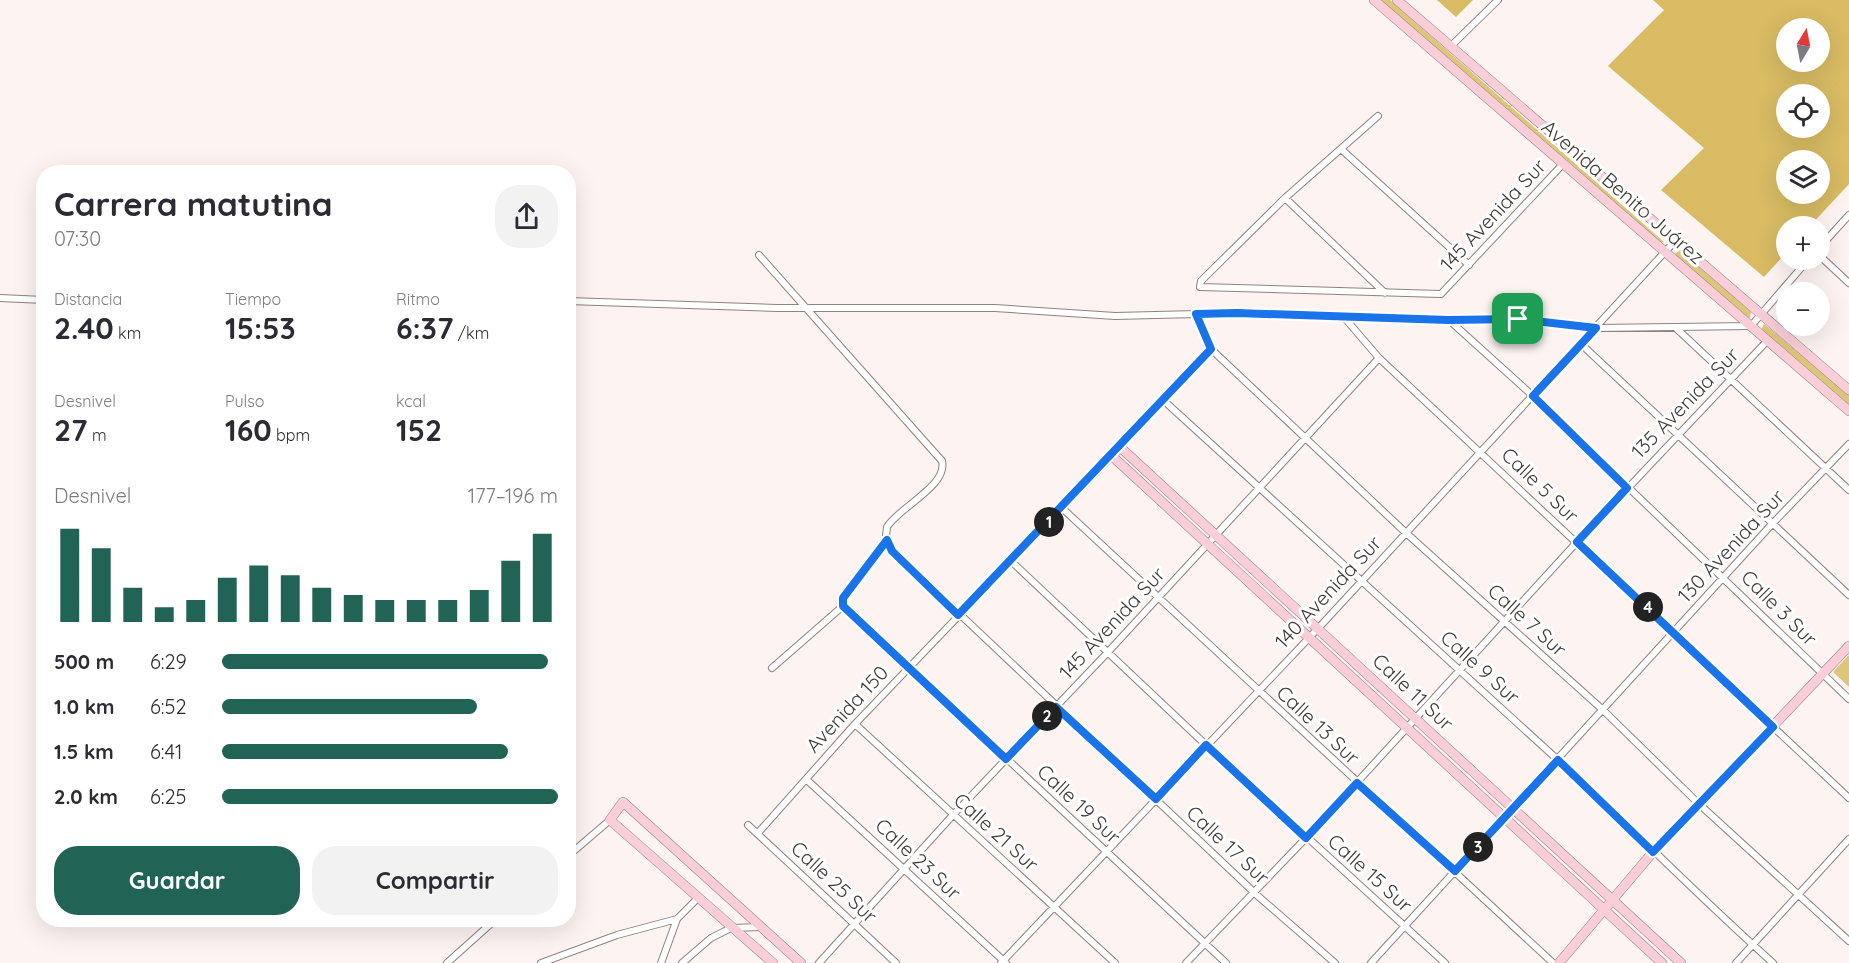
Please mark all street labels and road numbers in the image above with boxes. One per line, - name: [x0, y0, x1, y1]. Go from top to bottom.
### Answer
- street label: Avenida Benito Juárez: [1537, 114, 1710, 269]
- street label: 145 Avenida Sur: [1434, 153, 1551, 276]
- street label: 135 Avenida Sur: [1626, 342, 1744, 463]
- street label: Calle 5 Sur: [1497, 442, 1584, 528]
- street label: 130 Avenida Sur: [1672, 484, 1790, 607]
- street label: 140 Avenida Sur: [1269, 530, 1386, 653]
- street label: 145 Avenida Sur: [1053, 561, 1170, 684]
- street label: Calle 3 Sur: [1736, 564, 1823, 651]
- street label: Calle 7 Sur: [1483, 578, 1572, 662]
- street label: Calle 9 Sur: [1436, 625, 1525, 709]
- street label: Calle 11 Sur: [1368, 648, 1459, 736]
- street label: Avenida 150: [800, 660, 893, 757]
- street label: Calle 13 Sur: [1272, 680, 1365, 770]
- street label: Calle 19 Sur: [1032, 759, 1127, 849]
- street label: Calle 21 Sur: [949, 787, 1044, 876]
- street label: Calle 17 Sur: [1182, 800, 1275, 890]
- street label: Calle 23 Sur: [870, 813, 967, 905]
- street label: Calle 15 Sur: [1323, 828, 1418, 917]
- street label: Calle 25 Sur: [786, 835, 883, 928]

